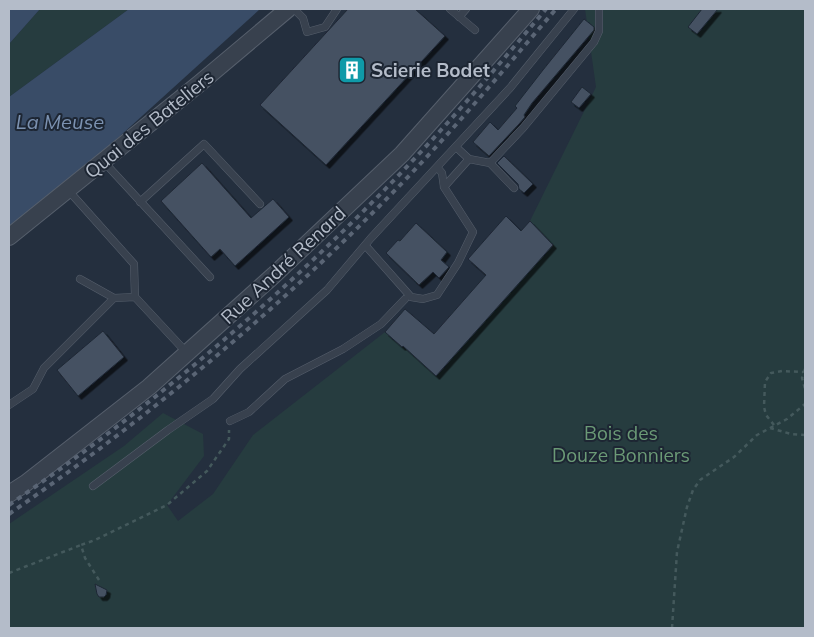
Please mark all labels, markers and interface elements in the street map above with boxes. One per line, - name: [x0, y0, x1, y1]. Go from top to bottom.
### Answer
- building icon: Scierie Bodet: [337, 55, 367, 85]
- place label: Scierie Bodet: [371, 58, 490, 82]
- street label: Quai des Bateliers: [79, 65, 219, 183]
- water label: La Meuse: [16, 109, 104, 134]
- street label: Rue André Renard: [216, 201, 350, 329]
- park label: Bois des Douze Bonniers: [552, 421, 690, 467]

